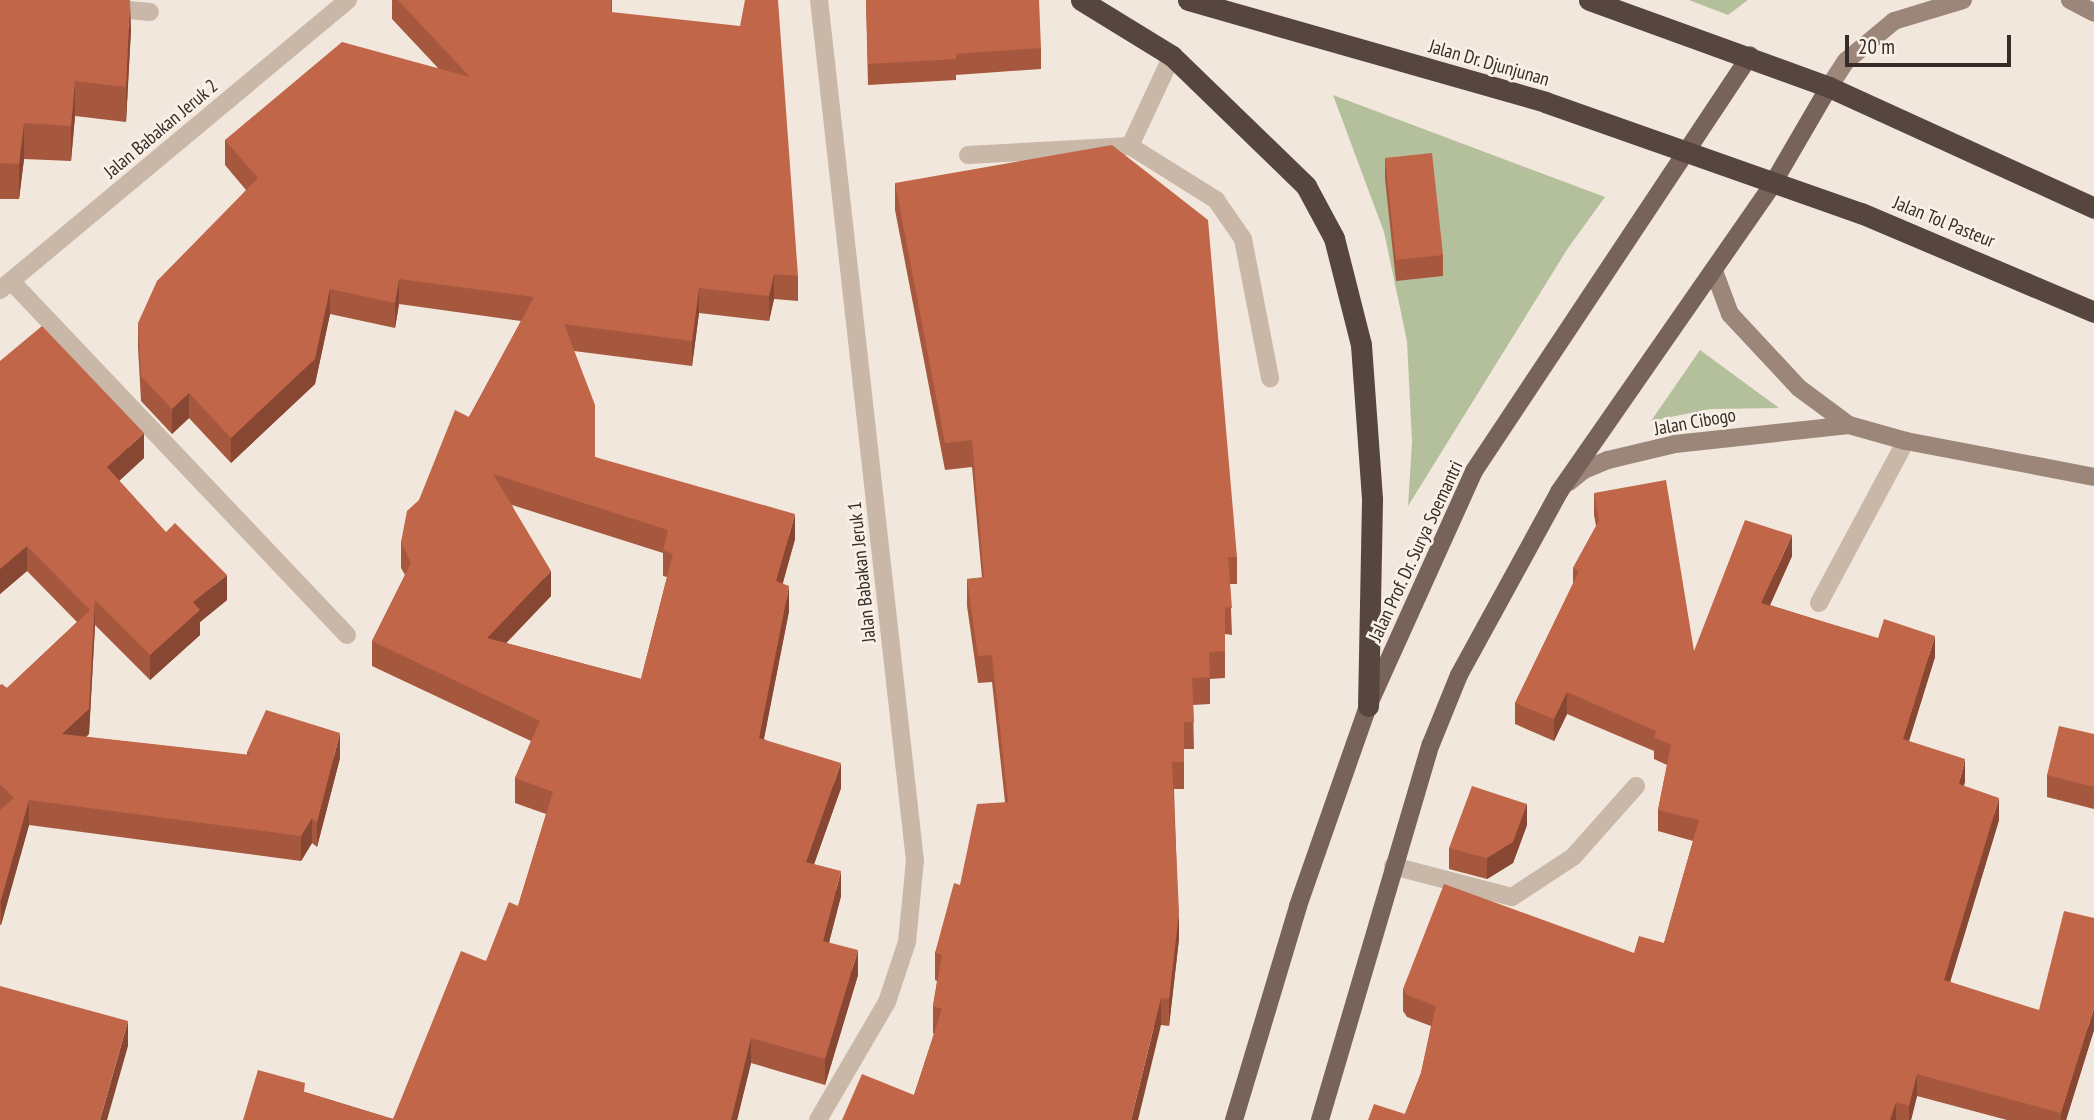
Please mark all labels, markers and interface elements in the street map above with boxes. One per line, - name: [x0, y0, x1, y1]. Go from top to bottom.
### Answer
- scale bar: [1849, 21, 2015, 65]
- text: 20 m: [1858, 33, 1895, 60]
- street label: Jalan Dr. Djunjunan: [1426, 35, 1552, 91]
- street label: Jalan Babakan Jeruk 2: [99, 75, 223, 183]
- street label: Jalan Tol Pasteur: [1890, 191, 1998, 253]
- street label: Jalan Cibogo: [1653, 404, 1737, 440]
- street label: Jalan Prof. Dr. Surya Soemantri: [1364, 456, 1468, 646]
- street label: Jalan Babakan Jeruk 1: [843, 500, 881, 644]

